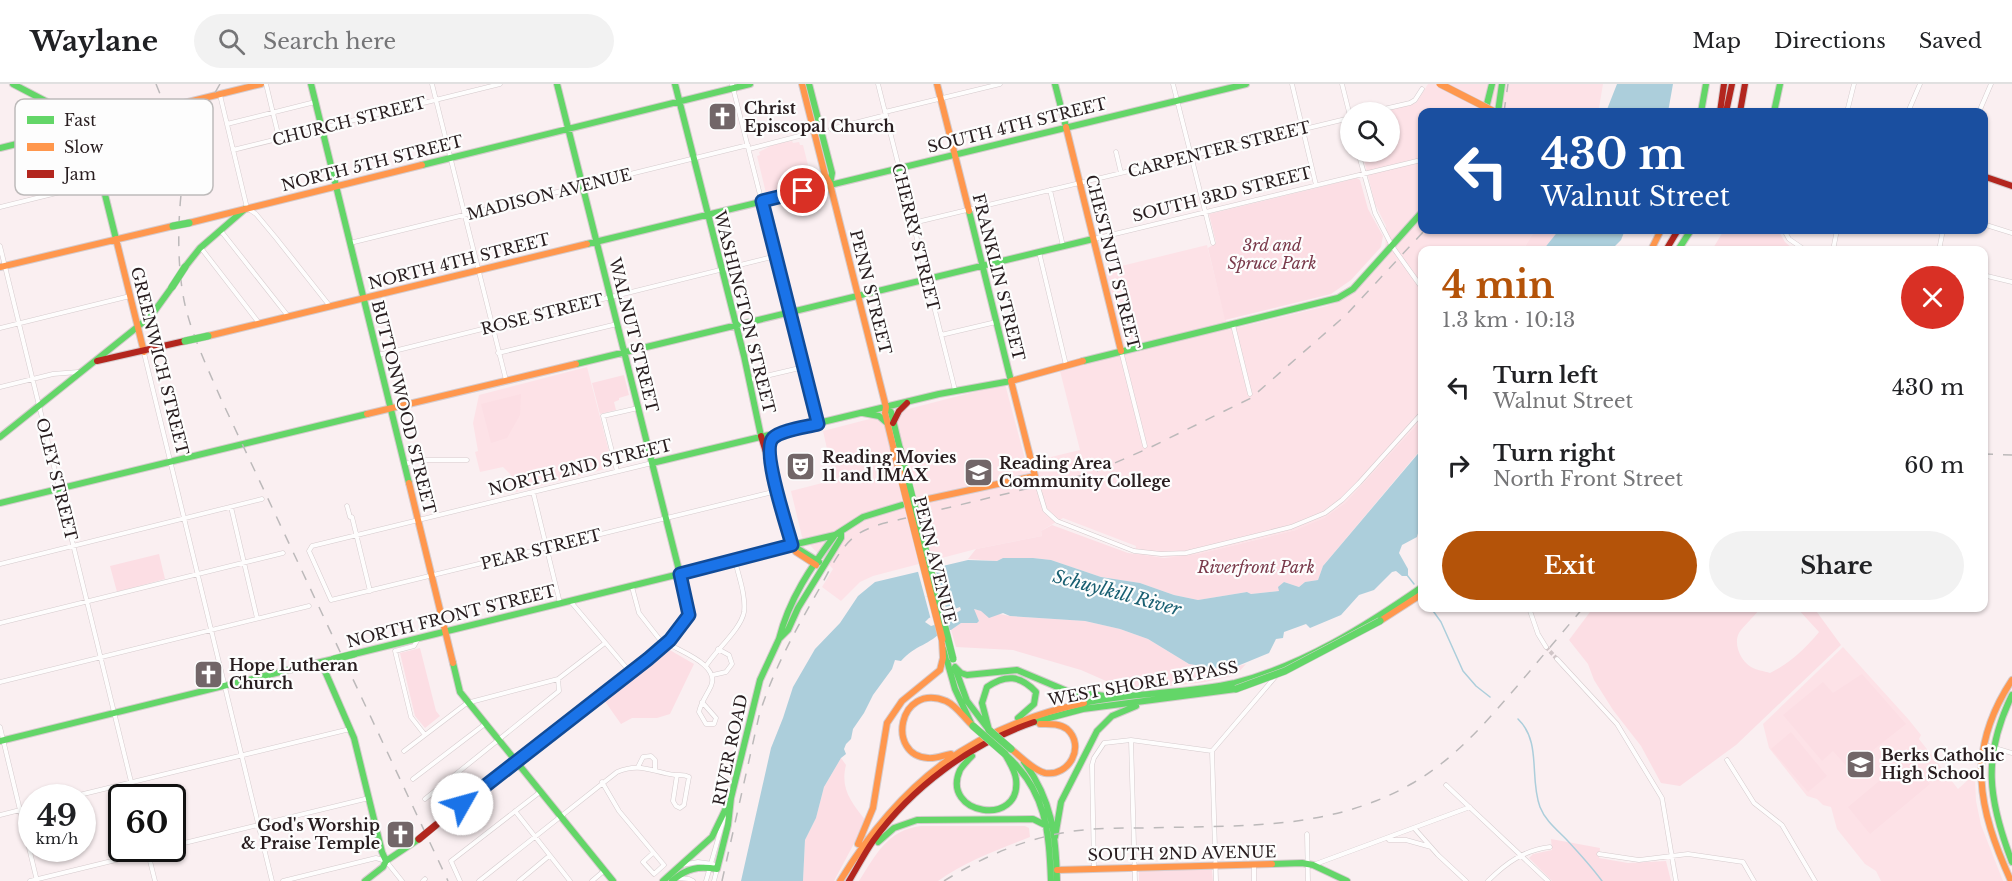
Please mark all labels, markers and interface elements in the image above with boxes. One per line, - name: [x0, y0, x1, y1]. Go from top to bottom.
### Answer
- search box: [194, 14, 614, 68]
- text: Waylane: [30, 24, 158, 59]
- icon: search: [215, 25, 248, 58]
- text: Search here: [263, 28, 396, 55]
- text: Map: [1692, 28, 1741, 54]
- text: Directions: [1774, 28, 1886, 54]
- text: Saved: [1919, 28, 1982, 54]
- street label: CHURCH STREET: [270, 92, 428, 150]
- street label: SOUTH 4TH STREET: [925, 93, 1109, 157]
- place label: Christ Episcopal Church: [744, 98, 895, 136]
- legend: [15, 99, 213, 195]
- church icon: Christ Episcopal Church: [707, 101, 739, 133]
- map controls: [1340, 102, 1400, 162]
- button: search: [1340, 102, 1400, 162]
- text: Fast: [64, 110, 96, 130]
- street label: CARPENTER STREET: [1126, 117, 1313, 181]
- text: 430 m: [1541, 128, 1685, 180]
- street label: NORTH 5TH STREET: [279, 131, 465, 195]
- icon: left: [1442, 132, 1520, 210]
- text: Slow: [64, 137, 104, 157]
- street label: CHERRY STREET: [888, 161, 944, 313]
- street label: SOUTH 3RD STREET: [1130, 162, 1314, 226]
- text: Jam: [62, 164, 96, 184]
- street label: MADISON AVENUE: [465, 164, 633, 224]
- pin: [777, 165, 828, 216]
- street label: CHESTNUT STREET: [1082, 173, 1144, 352]
- icon: arrive: [786, 174, 819, 207]
- text: Walnut Street: [1541, 180, 1730, 213]
- street label: FRANKLIN STREET: [969, 191, 1029, 363]
- street label: WASHINGTON STREET: [710, 208, 780, 416]
- street label: PENN STREET: [846, 228, 896, 357]
- street label: NORTH 4TH STREET: [366, 229, 552, 293]
- park label: 3rd and Spruce Park: [1228, 235, 1316, 273]
- street label: WALNUT STREET: [605, 255, 663, 414]
- text: 4 min: [1442, 263, 1554, 308]
- street label: GREENWICH STREET: [127, 265, 193, 457]
- button: close: [1901, 266, 1964, 329]
- street label: ROSE STREET: [479, 289, 606, 339]
- street label: BUTTONWOOD STREET: [368, 298, 440, 516]
- text: 1.3 km · 10:13: [1442, 308, 1575, 332]
- text: Turn left: [1493, 362, 1598, 389]
- icon: left: [1442, 371, 1475, 404]
- text: 430 m: [1892, 374, 1964, 401]
- text: Walnut Street: [1493, 389, 1633, 413]
- street label: OLEY STREET: [32, 416, 82, 543]
- street label: NORTH 2ND STREET: [486, 434, 674, 499]
- text: Turn right: [1493, 440, 1615, 467]
- place label: Reading Movies 11 and IMAX: [822, 447, 957, 485]
- icon: right: [1442, 449, 1475, 482]
- theatre icon: Reading Movies 11 and IMAX: [785, 450, 817, 482]
- text: 60 m: [1904, 452, 1964, 479]
- place label: Reading Area Community College: [999, 453, 1171, 491]
- school or university icon: Reading Area Community College: [962, 456, 994, 488]
- text: North Front Street: [1493, 467, 1683, 491]
- street label: PENN AVENUE: [910, 494, 960, 626]
- street label: PEAR STREET: [479, 524, 603, 574]
- button: Exit: [1442, 531, 1697, 600]
- button: Share: [1709, 531, 1964, 600]
- park label: Riverfront Park: [1196, 557, 1315, 577]
- water label: Schuylkill River: [1051, 565, 1184, 621]
- street label: NORTH FRONT STREET: [344, 580, 558, 652]
- place label: Hope Lutheran Church: [229, 655, 358, 693]
- street label: WEST SHORE BYPASS: [1045, 656, 1240, 710]
- church icon: Hope Lutheran Church: [192, 658, 224, 690]
- street label: RIVER ROAD: [708, 692, 752, 808]
- place label: Berks Catholic High School: [1881, 745, 2004, 783]
- school or university icon: Berks Catholic High School: [1844, 748, 1876, 780]
- position arrow: [430, 772, 494, 836]
- speed limit sign: 60: [108, 784, 186, 862]
- text: 49: [37, 797, 77, 834]
- place label: God's Worship & Praise Temple: [241, 815, 380, 853]
- church icon: God's Worship & Praise Temple: [385, 818, 417, 850]
- text: km/h: [36, 829, 78, 848]
- street label: SOUTH 2ND AVENUE: [1087, 841, 1277, 865]

